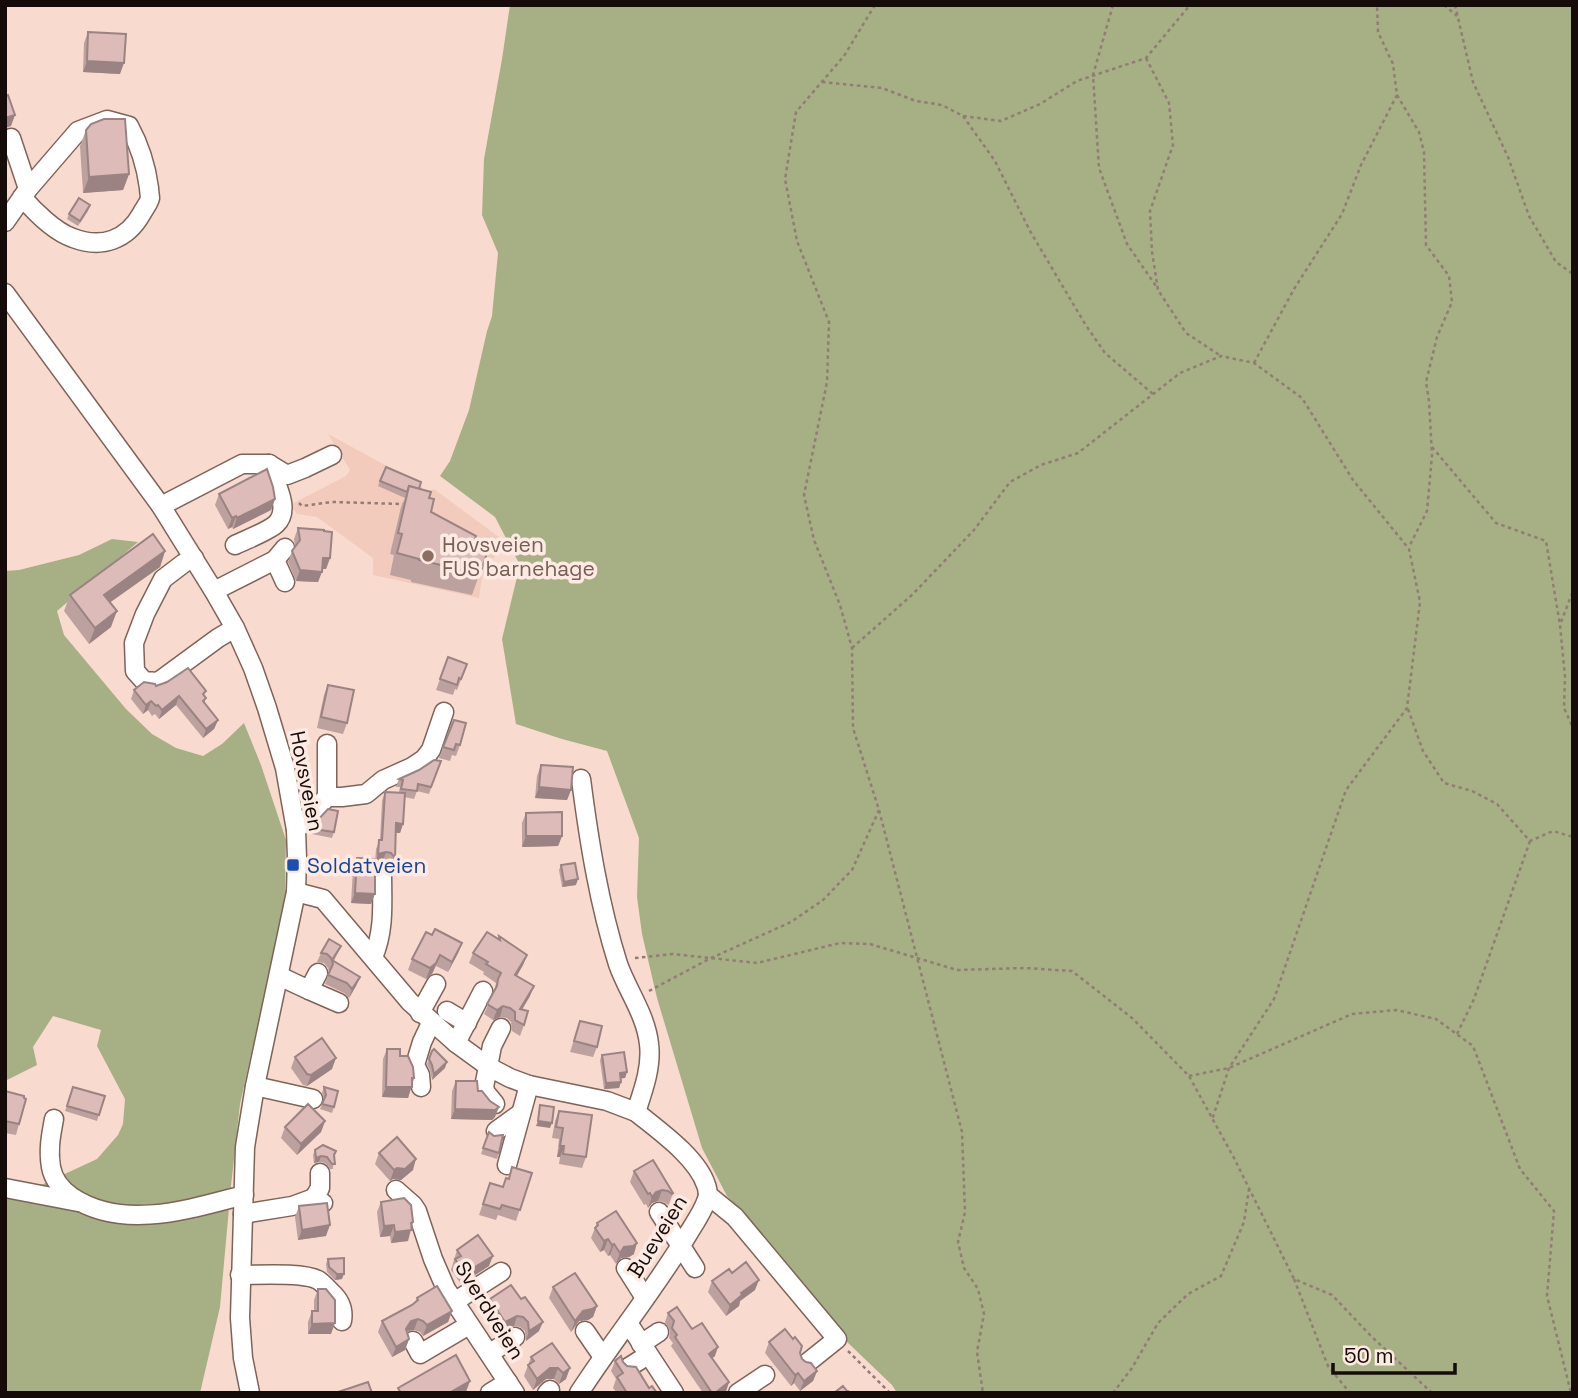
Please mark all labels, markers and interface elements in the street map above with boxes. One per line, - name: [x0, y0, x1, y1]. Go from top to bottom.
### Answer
- place label: Hovsveien FUS barnehage: [442, 531, 595, 582]
- marker: Hovsveien FUS barnehage: [420, 548, 436, 564]
- street label: Hovsveien: [284, 728, 330, 834]
- place label: Soldatveien: [307, 852, 426, 879]
- marker: Soldatveien: [285, 857, 301, 873]
- street label: Bueveien: [621, 1190, 693, 1282]
- street label: Sverdveien: [449, 1256, 531, 1364]
- scale bar: [1333, 1332, 1456, 1376]
- text: 50 m: [1344, 1342, 1394, 1369]

